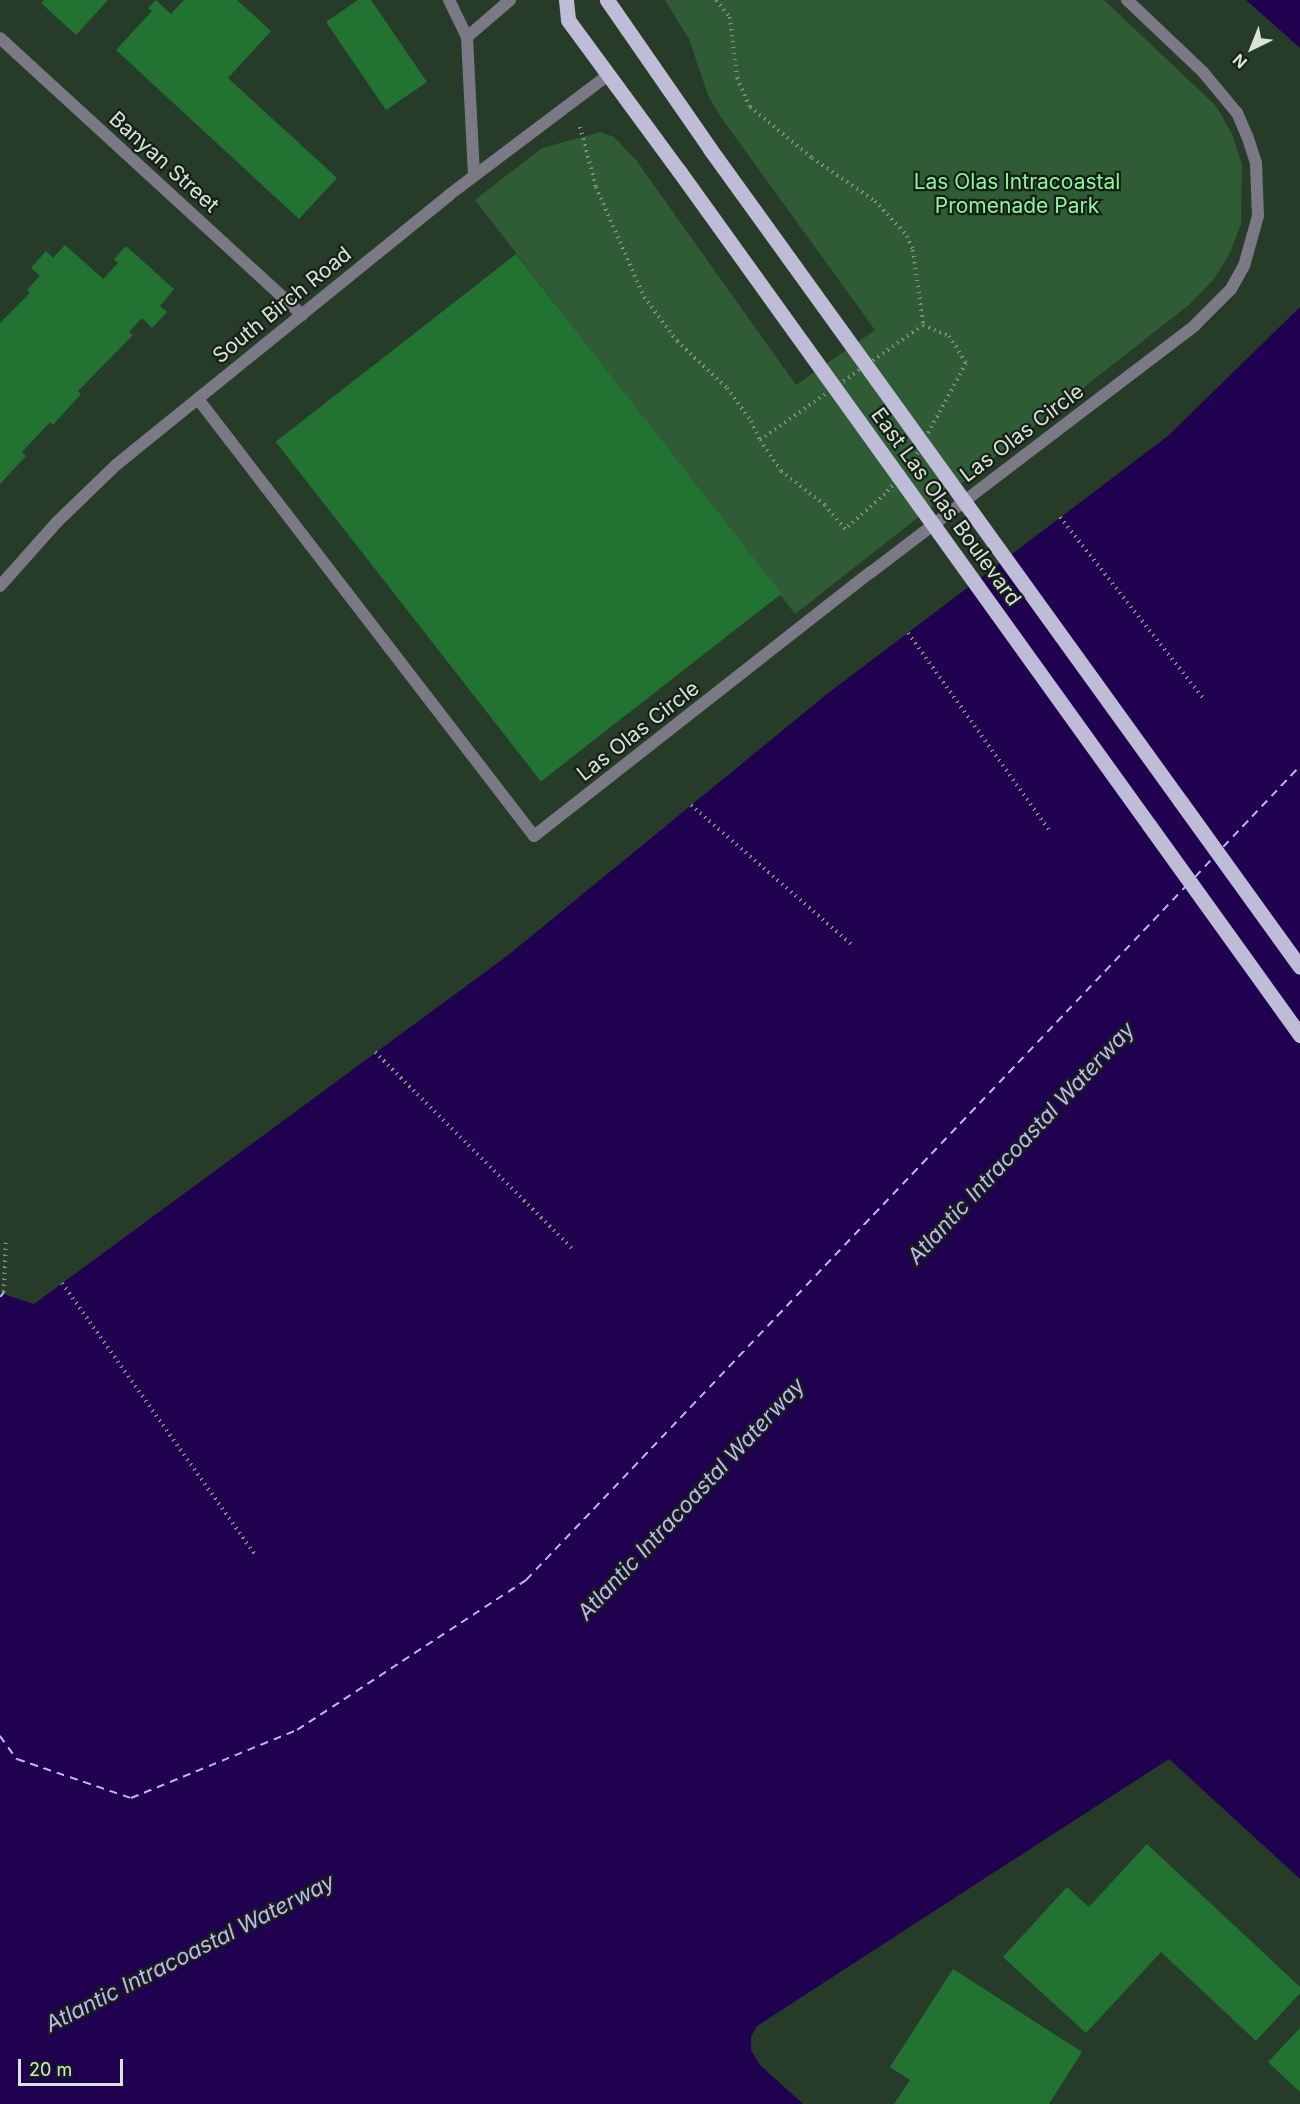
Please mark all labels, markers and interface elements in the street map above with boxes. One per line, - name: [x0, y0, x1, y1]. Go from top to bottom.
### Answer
- north arrow: [1222, 18, 1282, 78]
- text: N: [1228, 50, 1251, 73]
- street label: Banyan Street: [104, 106, 224, 218]
- park label: Las Olas Intracoastal Promenade Park: [914, 169, 1120, 219]
- street label: South Birch Road: [208, 241, 356, 369]
- street label: Las Olas Circle: [955, 378, 1089, 488]
- street label: East Las Olas Boulevard: [866, 403, 1026, 611]
- street label: Las Olas Circle: [572, 676, 704, 786]
- water label: Atlantic Intracoastal Waterway: [902, 1017, 1140, 1269]
- water label: Atlantic Intracoastal Waterway: [572, 1373, 810, 1625]
- water label: Atlantic Intracoastal Waterway: [41, 1868, 339, 2038]
- scale bar: [21, 2047, 126, 2085]
- text: 20 m: [29, 2059, 72, 2080]

